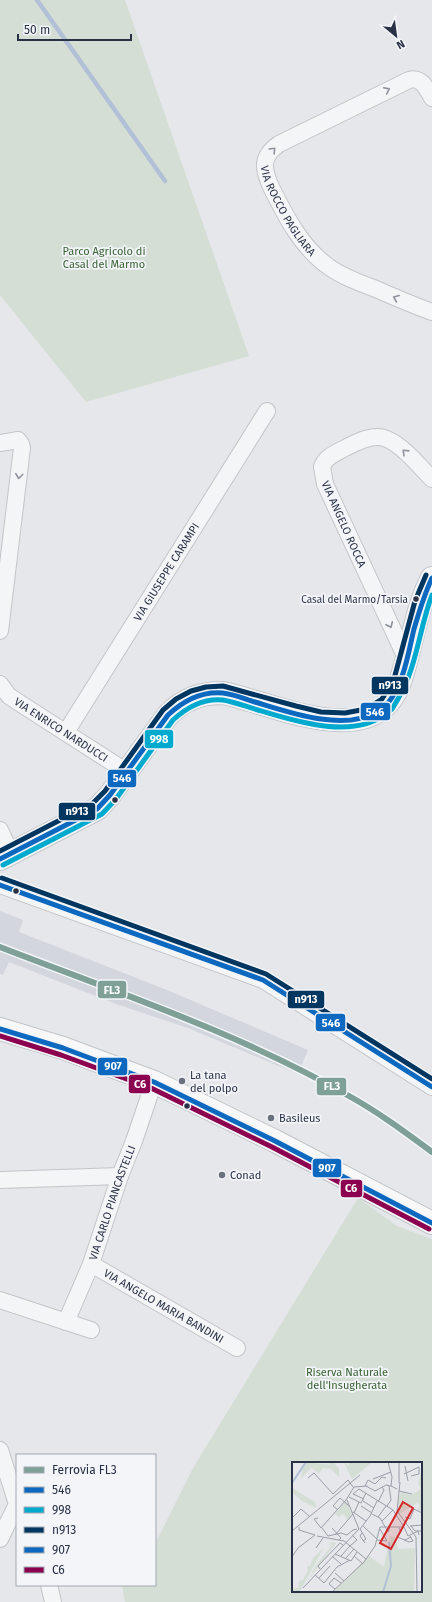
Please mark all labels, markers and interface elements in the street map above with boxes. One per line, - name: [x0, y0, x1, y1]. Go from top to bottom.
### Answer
- scale bar: [18, 16, 131, 42]
- north arrow: [376, 16, 416, 56]
- text: 50 m: [24, 23, 50, 37]
- text: N: [394, 37, 407, 52]
- one-way arrow: [383, 87, 391, 95]
- one-way arrow: [268, 147, 275, 155]
- street label: VIA ROCCO PAGLIARA: [258, 165, 319, 259]
- park label: Parco Agricolo di Casal del Marmo: [62, 245, 146, 271]
- one-way arrow: [392, 294, 399, 302]
- one-way arrow: [402, 450, 409, 457]
- one-way arrow: [15, 473, 24, 479]
- street label: VIA ANGELO ROCCA: [319, 479, 369, 570]
- street label: VIA GIUSEPPE CARAMPI: [131, 521, 202, 624]
- place label: Casal del Marmo/Tarsia: [301, 594, 408, 606]
- marker: Casal del Marmo/Tarsia: [411, 594, 421, 604]
- one-way arrow: [385, 621, 393, 628]
- line badge: n913: [371, 676, 409, 695]
- text: n913: [378, 679, 402, 692]
- street label: VIA ENRICO NARDUCCI: [11, 695, 110, 765]
- line badge: 546: [360, 702, 391, 721]
- text: 546: [366, 706, 384, 719]
- line badge: 998: [144, 729, 174, 749]
- text: 998: [150, 733, 169, 746]
- line badge: 546: [107, 769, 137, 788]
- text: 546: [113, 772, 131, 785]
- unlabelled marker: [110, 795, 120, 805]
- line badge: n913: [58, 802, 96, 821]
- text: n913: [65, 805, 89, 818]
- unlabelled marker: [11, 886, 21, 896]
- line badge: FL3: [97, 980, 127, 999]
- text: FL3: [104, 984, 121, 997]
- line badge: n913: [287, 990, 325, 1009]
- text: n913: [294, 993, 318, 1006]
- line badge: 546: [315, 1013, 346, 1032]
- text: 546: [322, 1017, 340, 1030]
- line badge: 907: [97, 1057, 128, 1076]
- text: 907: [104, 1060, 122, 1073]
- place label: La tana del polpo: [190, 1069, 238, 1095]
- line badge: C6: [128, 1074, 151, 1094]
- marker: La tana del polpo: [177, 1076, 187, 1086]
- line badge: FL3: [316, 1077, 347, 1096]
- text: C6: [134, 1078, 146, 1091]
- text: FL3: [324, 1080, 341, 1093]
- unlabelled marker: [182, 1101, 192, 1111]
- place label: Basileus: [279, 1112, 321, 1125]
- marker: Basileus: [266, 1113, 276, 1123]
- street label: VIA CARLO PIANCASTELLI: [87, 1144, 139, 1262]
- line badge: 907: [312, 1158, 342, 1178]
- text: 907: [318, 1162, 336, 1175]
- place label: Conad: [230, 1169, 261, 1182]
- marker: Conad: [217, 1170, 227, 1180]
- line badge: C6: [340, 1179, 363, 1198]
- text: C6: [345, 1182, 357, 1195]
- street label: VIA ANGELO MARIA BANDINI: [101, 1267, 226, 1346]
- park label: Riserva Naturale dell'Insugherata: [306, 1366, 388, 1392]
- legend: [16, 1454, 156, 1586]
- inset map: [292, 1462, 422, 1592]
- text: Ferrovia FL3: [52, 1463, 117, 1477]
- text: 546: [52, 1483, 71, 1497]
- text: 998: [52, 1503, 72, 1517]
- text: n913: [52, 1523, 76, 1537]
- text: 907: [52, 1543, 70, 1557]
- text: C6: [52, 1563, 65, 1577]

